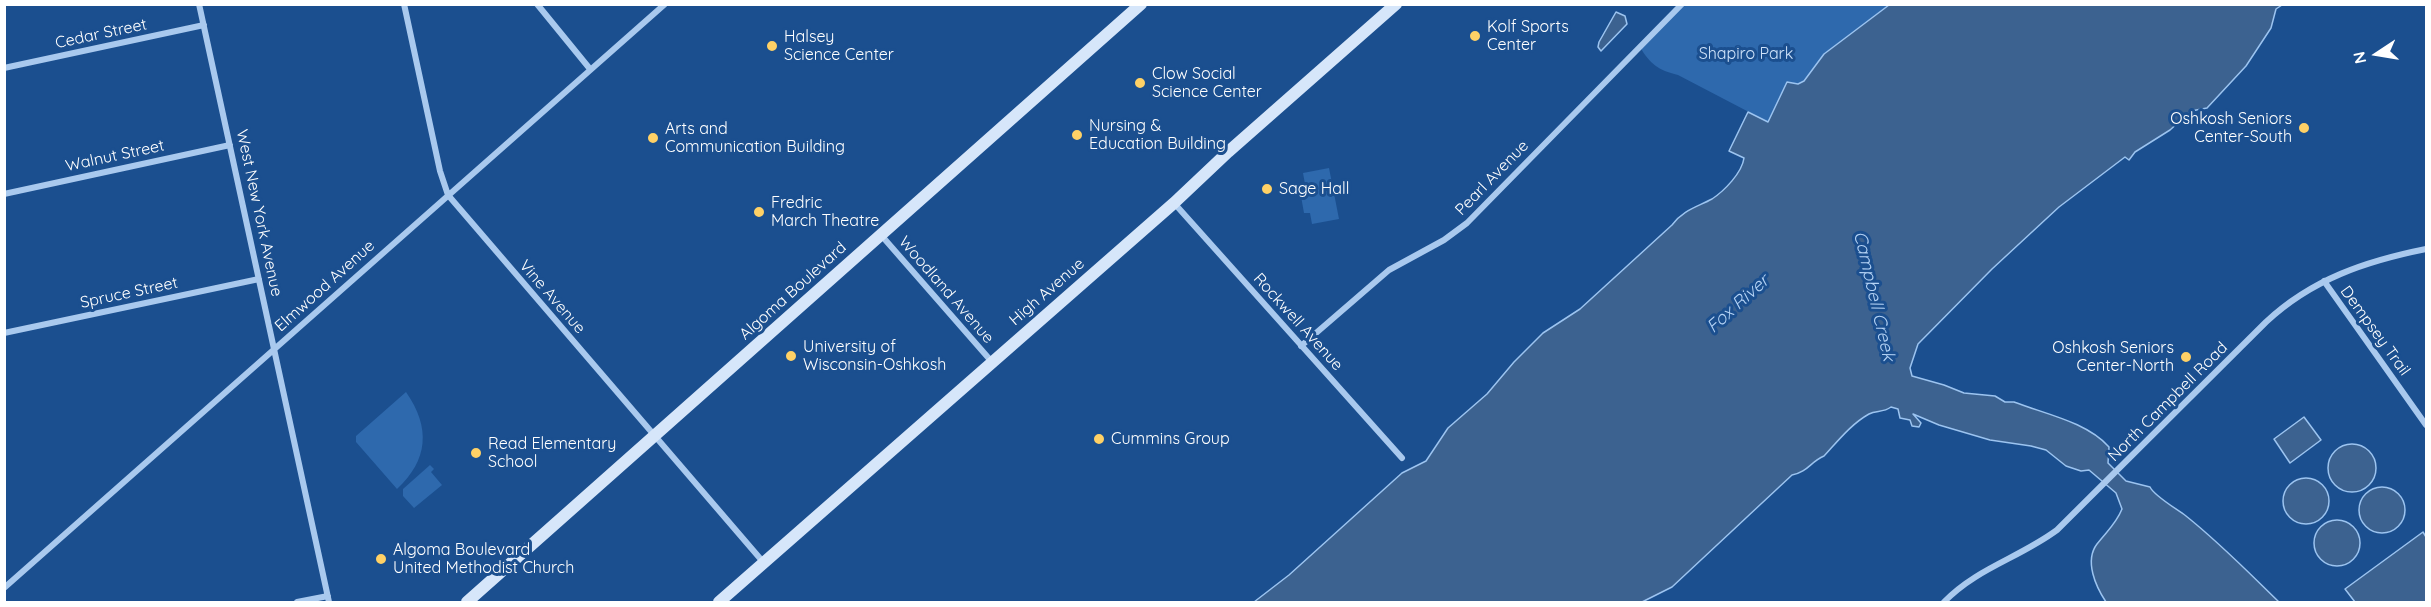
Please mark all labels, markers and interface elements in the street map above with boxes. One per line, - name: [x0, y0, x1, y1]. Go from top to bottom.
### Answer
- street label: Cedar Street: [53, 15, 149, 53]
- place label: Kolf Sports Center: [1487, 17, 1569, 55]
- north arrow: [2347, 24, 2407, 84]
- place label: Halsey Science Center: [784, 27, 894, 65]
- marker: Kolf Sports Center: [1468, 29, 1482, 43]
- marker: Halsey Science Center: [765, 39, 779, 53]
- park label: Shapiro Park: [1699, 44, 1793, 64]
- text: N: [2348, 50, 2370, 66]
- place label: Clow Social Science Center: [1152, 64, 1262, 102]
- marker: Clow Social Science Center: [1133, 76, 1147, 90]
- place label: Oshkosh Seniors Center-South: [2170, 109, 2292, 147]
- place label: Nursing & Education Building: [1089, 116, 1226, 154]
- place label: Arts and Communication Building: [665, 119, 845, 157]
- marker: Oshkosh Seniors Center-South: [2297, 121, 2311, 135]
- street label: West New York Avenue: [232, 128, 286, 298]
- marker: Nursing & Education Building: [1070, 128, 1084, 142]
- marker: Arts and Communication Building: [646, 131, 660, 145]
- street label: Walnut Street: [64, 136, 166, 176]
- street label: Pearl Avenue: [1451, 136, 1533, 220]
- place label: Sage Hall: [1279, 179, 1349, 199]
- marker: Sage Hall: [1260, 182, 1274, 196]
- place label: Fredric March Theatre: [771, 193, 879, 231]
- marker: Fredric March Theatre: [752, 205, 766, 219]
- water label: Campbell Creek: [1849, 229, 1899, 363]
- street label: Woodland Avenue: [894, 233, 998, 347]
- street label: Elmwood Avenue: [271, 236, 379, 336]
- street label: Algoma Boulevard: [736, 238, 850, 344]
- street label: High Avenue: [1006, 254, 1088, 330]
- street label: Vine Avenue: [515, 256, 589, 338]
- street label: Rockwell Avenue: [1249, 269, 1347, 375]
- water label: Fox River: [1702, 270, 1774, 338]
- street label: Spruce Street: [78, 273, 180, 313]
- street label: Dempsey Trail: [2336, 282, 2414, 380]
- place label: University of Wisconsin-Oshkosh: [803, 337, 946, 375]
- place label: Oshkosh Seniors Center-North: [2052, 338, 2174, 376]
- street label: North Campbell Road: [2104, 338, 2232, 466]
- marker: University of Wisconsin-Oshkosh: [784, 349, 798, 363]
- marker: Oshkosh Seniors Center-North: [2179, 350, 2193, 364]
- place label: Cummins Group: [1111, 429, 1230, 449]
- marker: Cummins Group: [1092, 432, 1106, 446]
- place label: Read Elementary School: [488, 434, 616, 472]
- marker: Read Elementary School: [469, 446, 483, 460]
- place label: Algoma Boulevard United Methodist Church: [393, 540, 574, 578]
- marker: Algoma Boulevard United Methodist Church: [374, 552, 388, 566]

